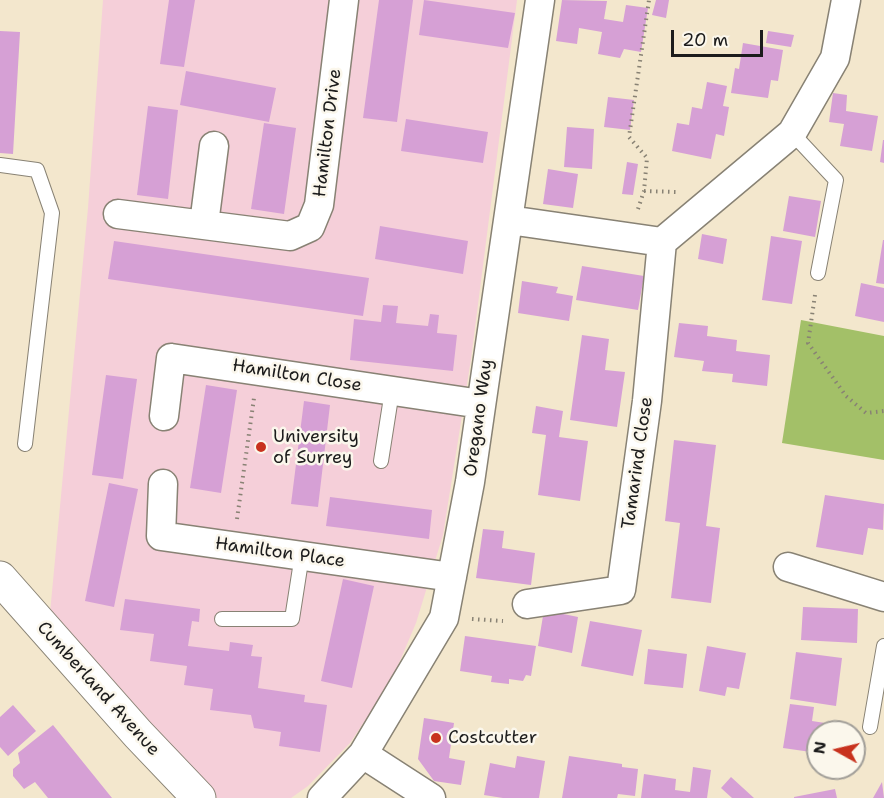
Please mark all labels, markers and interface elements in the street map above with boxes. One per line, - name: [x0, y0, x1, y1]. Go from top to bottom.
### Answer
- scale bar: [674, 18, 766, 56]
- text: 20 m: [682, 28, 728, 52]
- street label: Hamilton Drive: [309, 68, 347, 198]
- street label: Hamilton Close: [231, 355, 363, 397]
- street label: Oregano Way: [460, 358, 498, 478]
- street label: Tamarind Close: [618, 395, 658, 531]
- place label: University of Surrey: [273, 426, 359, 468]
- marker: University of Surrey: [254, 440, 268, 454]
- street label: Hamilton Place: [214, 533, 346, 573]
- street label: Cumberland Avenue: [32, 617, 164, 761]
- north arrow: [806, 720, 866, 780]
- place label: Costcutter: [448, 727, 537, 749]
- marker: Costcutter: [429, 731, 443, 745]
- text: N: [808, 740, 831, 755]

